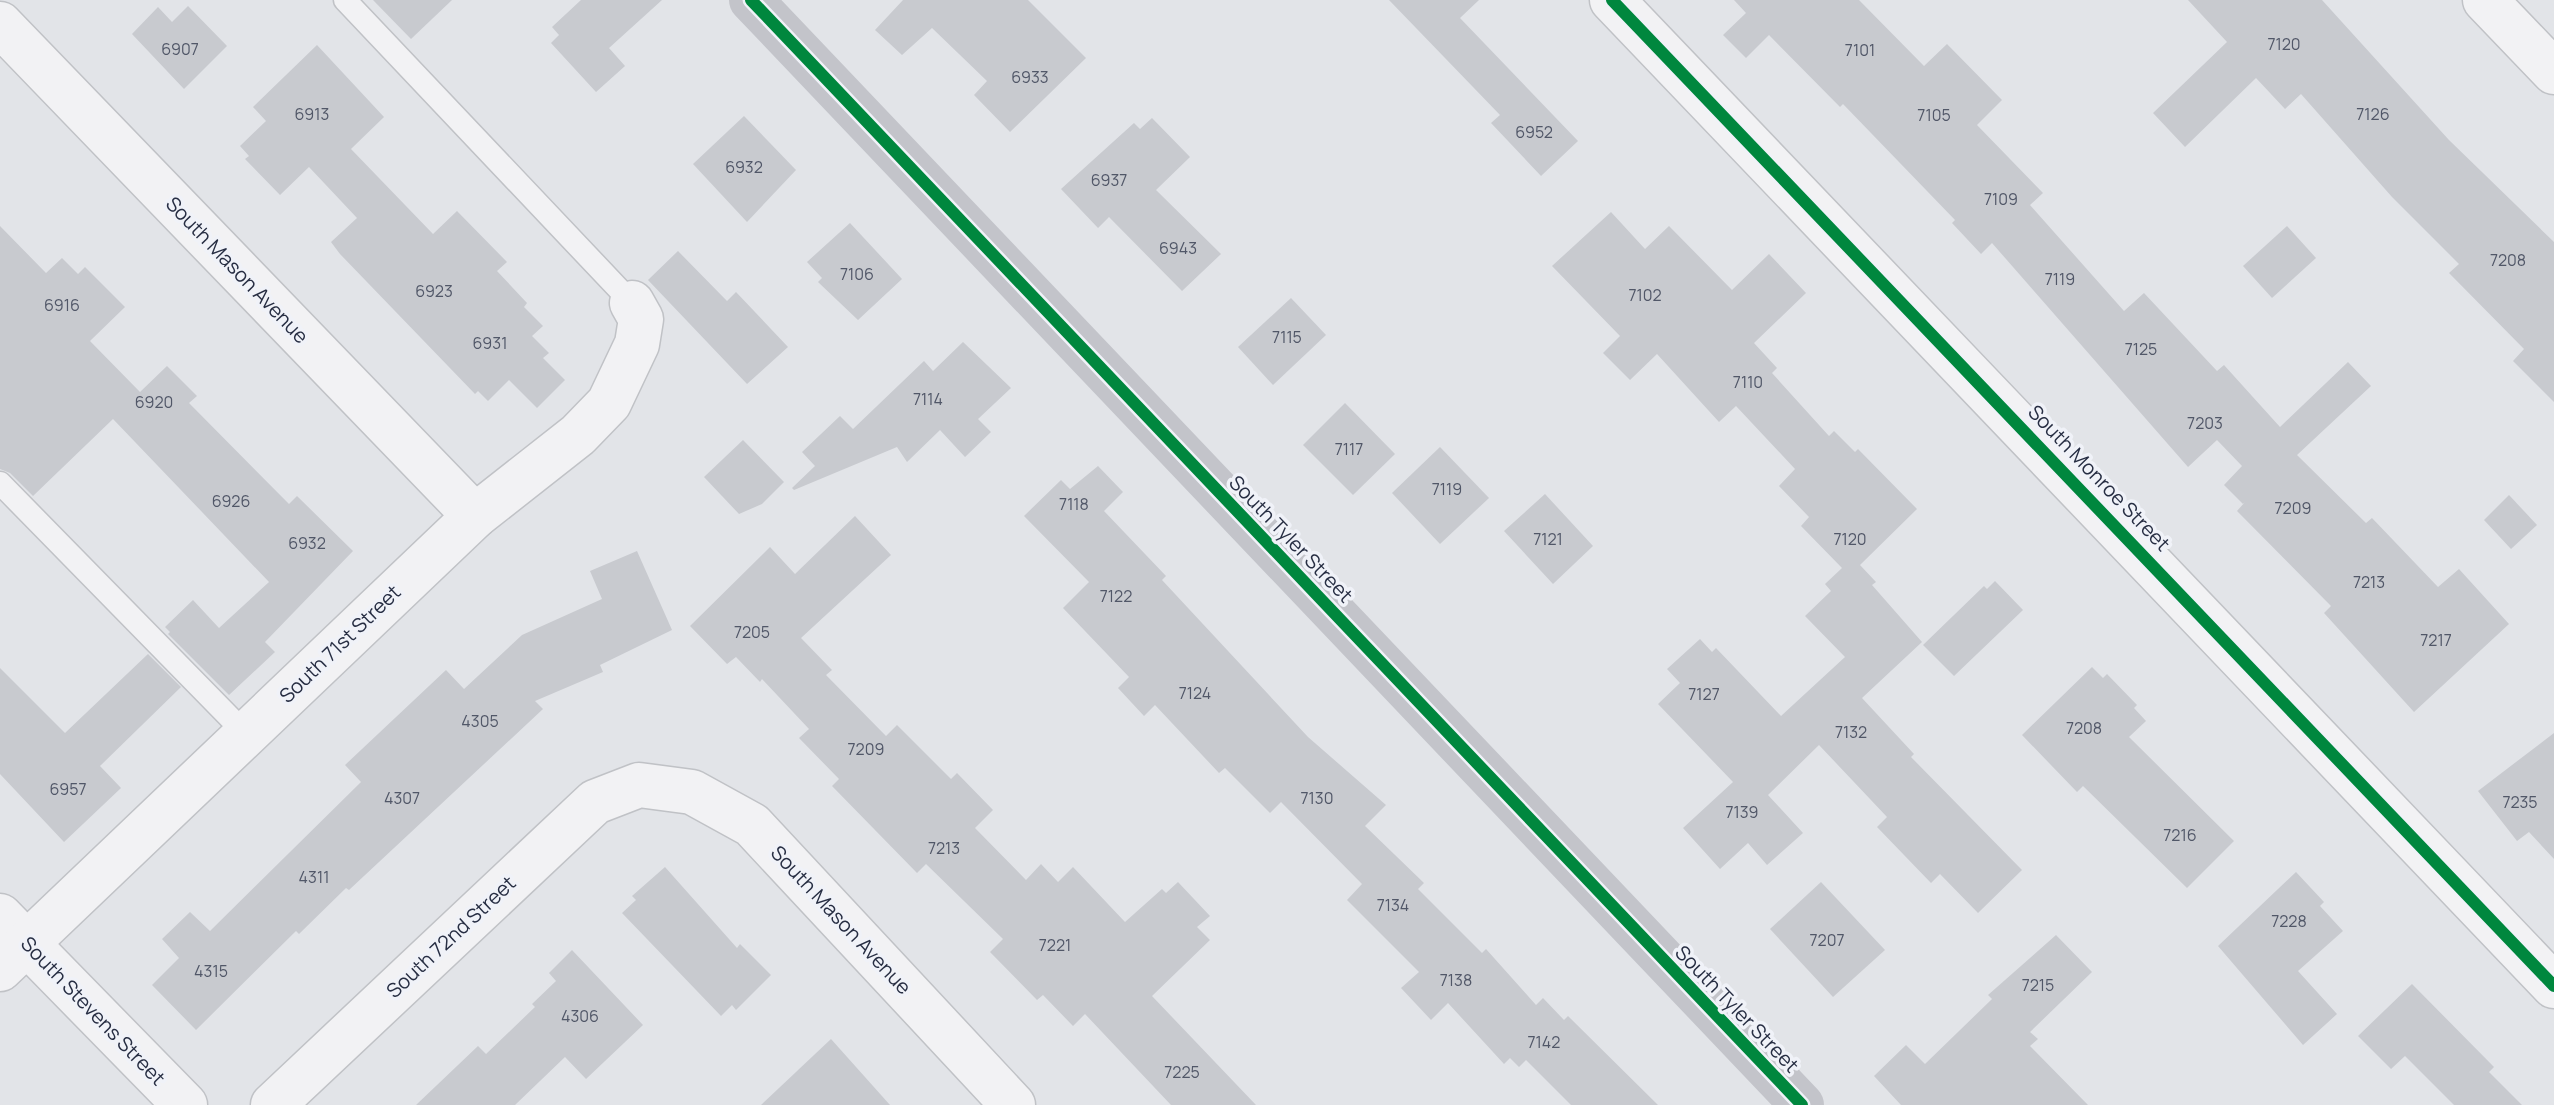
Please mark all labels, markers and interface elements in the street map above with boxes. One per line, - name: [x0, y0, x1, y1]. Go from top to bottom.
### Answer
- house number: 7120: [2267, 33, 2301, 55]
- house number: 6907: [161, 38, 199, 60]
- house number: 7101: [1845, 39, 1875, 61]
- house number: 6933: [1011, 66, 1049, 88]
- house number: 6913: [295, 103, 329, 125]
- house number: 7126: [2356, 103, 2390, 125]
- house number: 7105: [1917, 104, 1951, 126]
- house number: 6952: [1515, 121, 1553, 143]
- house number: 6932: [725, 156, 763, 178]
- house number: 6937: [1091, 169, 1127, 191]
- house number: 7109: [1984, 188, 2018, 210]
- street label: South Mason Avenue: [160, 190, 315, 349]
- house number: 6943: [1159, 237, 1197, 259]
- house number: 7208: [2490, 249, 2526, 271]
- house number: 7106: [840, 263, 874, 285]
- house number: 7119: [2045, 268, 2075, 290]
- house number: 6923: [415, 280, 453, 302]
- house number: 7102: [1628, 284, 1662, 306]
- house number: 6916: [44, 294, 80, 316]
- house number: 7115: [1272, 326, 1302, 348]
- house number: 6931: [473, 332, 507, 354]
- house number: 7125: [2125, 338, 2157, 360]
- house number: 7110: [1733, 371, 1763, 393]
- house number: 7114: [913, 388, 943, 410]
- house number: 6920: [135, 391, 173, 413]
- street label: South Monroe Street: [2022, 399, 2176, 557]
- house number: 7203: [2187, 412, 2223, 434]
- house number: 7117: [1335, 438, 1363, 460]
- street label: South Tyler Street: [1224, 469, 1359, 608]
- house number: 7119: [1432, 478, 1462, 500]
- house number: 6926: [212, 490, 250, 512]
- house number: 7118: [1059, 493, 1089, 515]
- house number: 7209: [2275, 497, 2311, 519]
- house number: 7121: [1533, 528, 1563, 550]
- house number: 7120: [1833, 528, 1867, 550]
- house number: 6932: [288, 532, 326, 554]
- house number: 7213: [2353, 571, 2385, 593]
- street label: South 71st Street: [273, 579, 406, 709]
- house number: 7122: [1100, 585, 1132, 607]
- house number: 7205: [734, 621, 770, 643]
- house number: 7217: [2420, 629, 2452, 651]
- house number: 7124: [1179, 682, 1211, 704]
- house number: 7127: [1688, 683, 1720, 705]
- house number: 4305: [461, 710, 499, 732]
- house number: 7208: [2066, 717, 2102, 739]
- house number: 7132: [1835, 721, 1867, 743]
- house number: 7209: [848, 738, 884, 760]
- house number: 6957: [50, 778, 86, 800]
- house number: 4307: [384, 787, 420, 809]
- house number: 7130: [1301, 787, 1333, 809]
- house number: 7235: [2502, 791, 2538, 813]
- house number: 7139: [1725, 801, 1759, 823]
- house number: 7216: [2163, 824, 2197, 846]
- house number: 7213: [928, 837, 960, 859]
- street label: South Mason Avenue: [765, 839, 918, 1000]
- house number: 4311: [299, 866, 329, 888]
- street label: South 72nd Street: [380, 870, 521, 1004]
- house number: 7134: [1377, 894, 1409, 916]
- house number: 7228: [2271, 910, 2307, 932]
- house number: 7207: [1810, 929, 1844, 951]
- street label: South Stevens Street: [15, 930, 172, 1091]
- house number: 7221: [1039, 934, 1071, 956]
- street label: South Tyler Street: [1670, 939, 1805, 1078]
- house number: 4315: [194, 960, 228, 982]
- house number: 7138: [1440, 969, 1472, 991]
- house number: 7215: [2022, 974, 2054, 996]
- house number: 4306: [561, 1005, 599, 1027]
- house number: 7142: [1528, 1031, 1560, 1053]
- house number: 7225: [1164, 1061, 1200, 1083]

